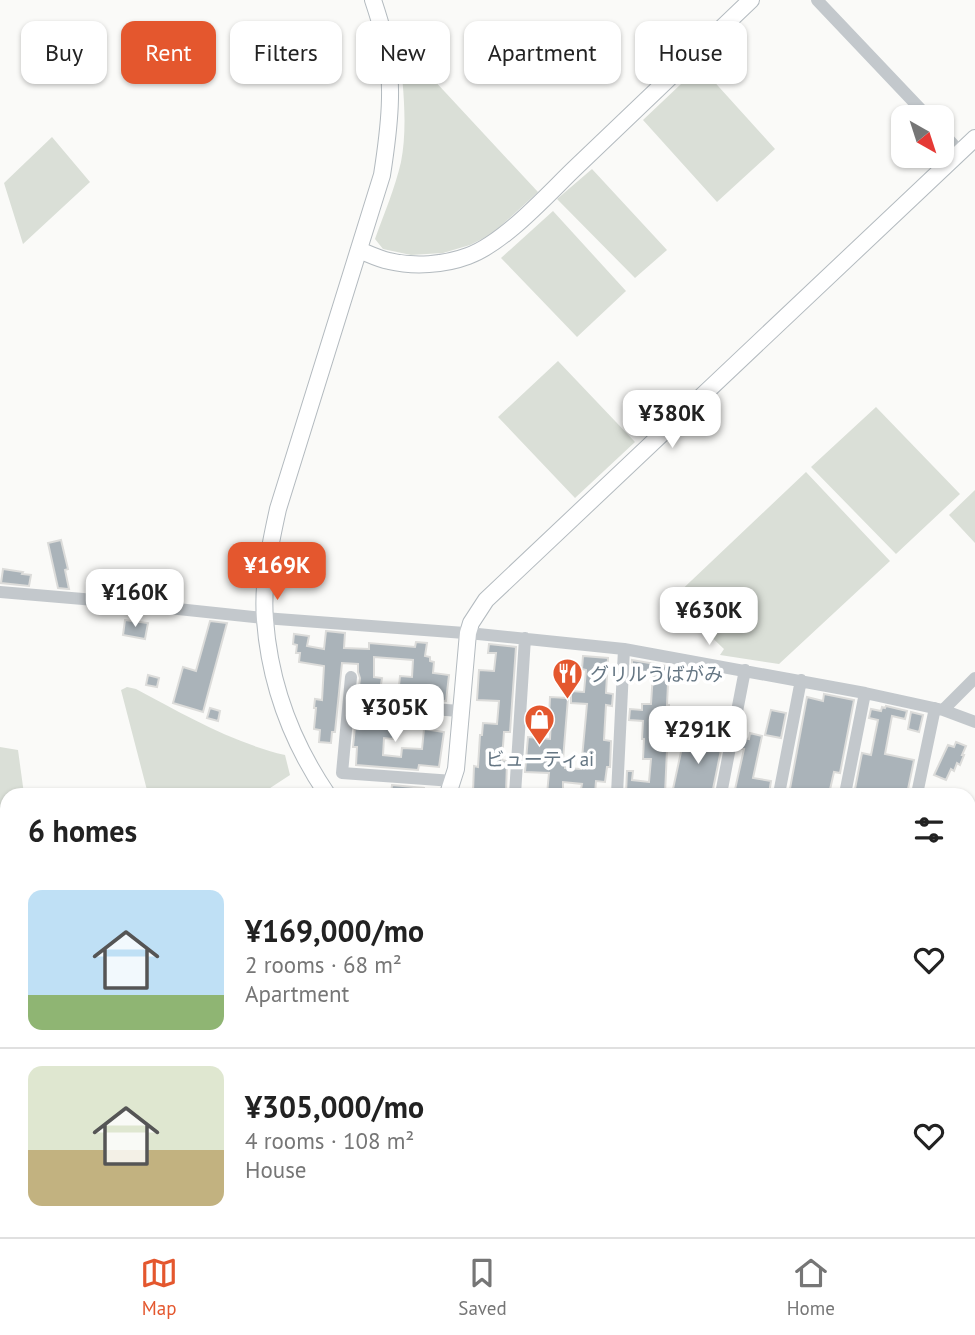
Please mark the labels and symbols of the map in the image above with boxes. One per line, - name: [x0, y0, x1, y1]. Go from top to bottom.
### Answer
- north arrow: [891, 105, 954, 168]
- pin: ¥380K: [623, 391, 721, 450]
- pin: ¥169K: [228, 542, 326, 602]
- pin: ¥160K: [86, 570, 184, 629]
- pin: ¥630K: [660, 588, 758, 647]
- restaurant icon: グリルうばがみ: [550, 657, 584, 701]
- place label: グリルうばがみ: [590, 662, 723, 686]
- pin: ¥305K: [346, 684, 444, 744]
- shop icon: ビューティai: [523, 703, 557, 747]
- pin: ¥291K: [649, 706, 747, 766]
- place label: ビューティai: [486, 747, 594, 771]

